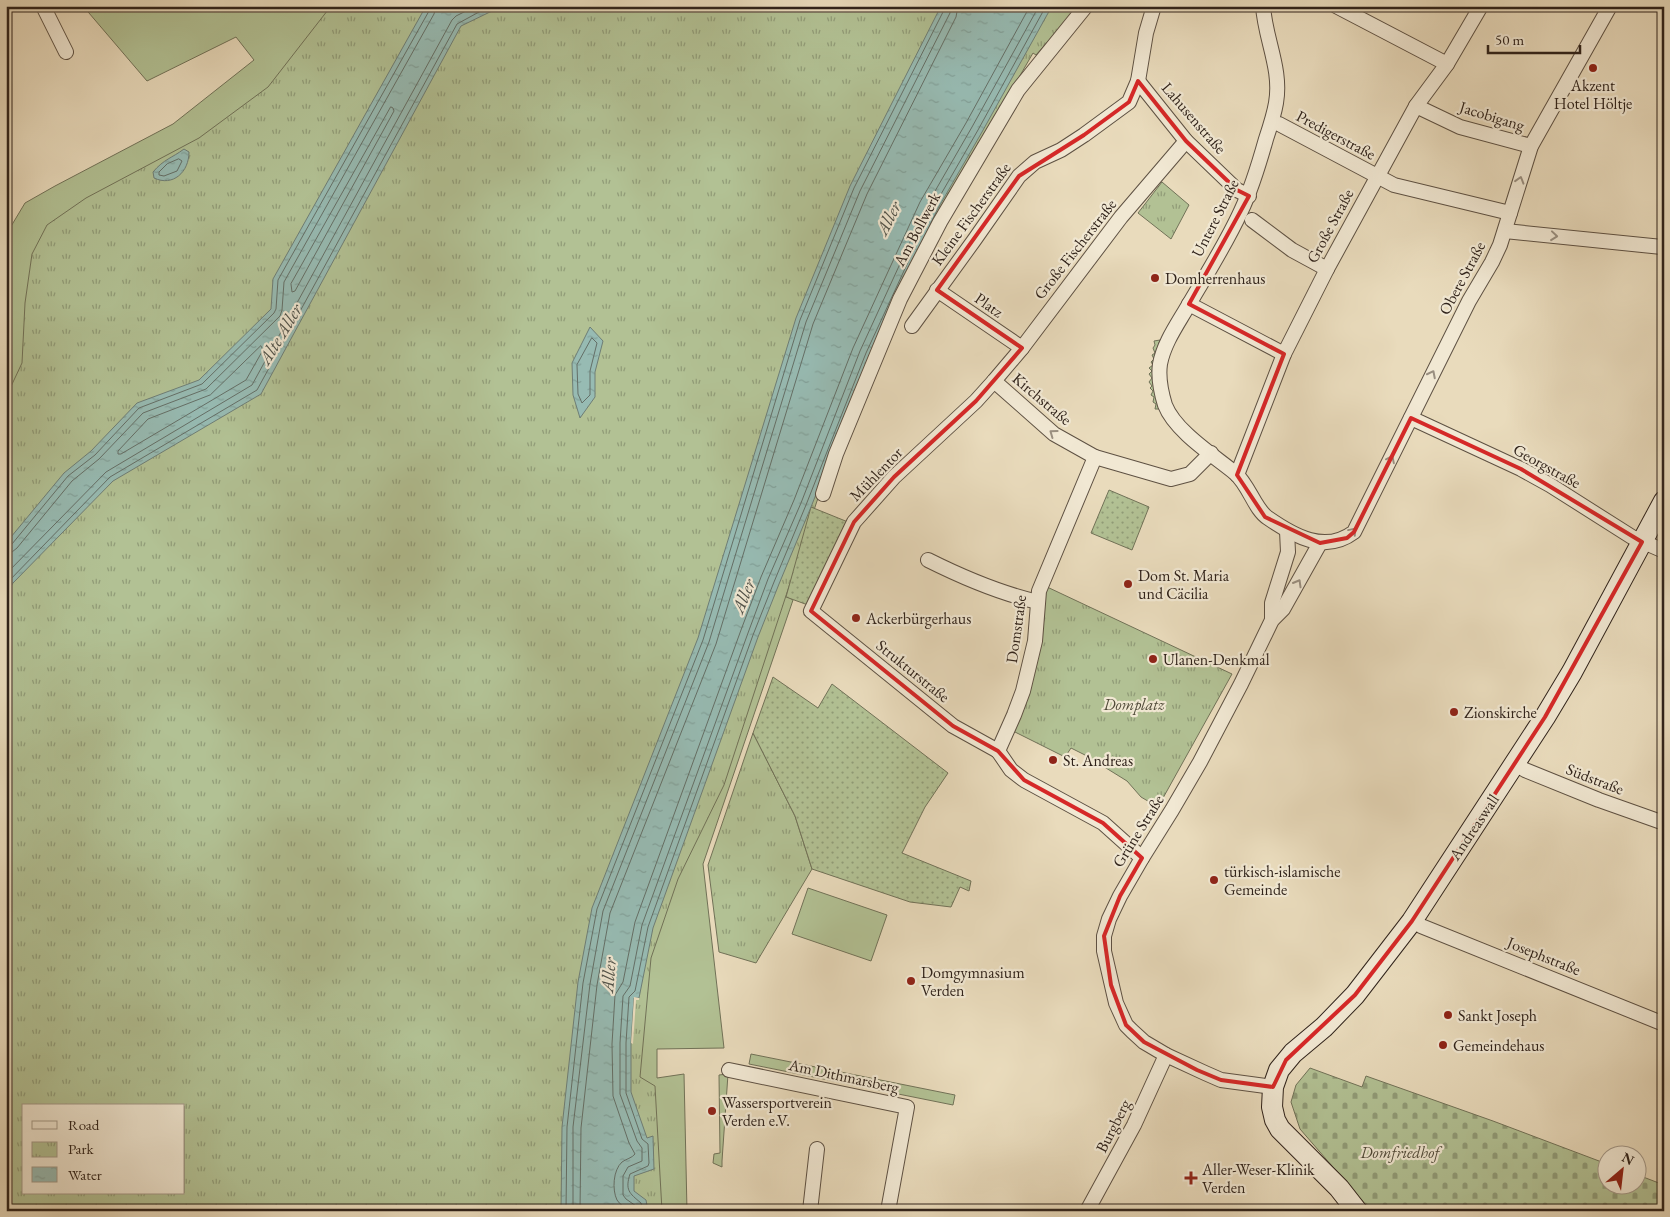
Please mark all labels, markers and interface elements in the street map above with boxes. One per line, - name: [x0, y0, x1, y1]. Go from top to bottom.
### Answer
- scale bar: [1488, 22, 1580, 54]
- text: 50 m: [1495, 30, 1524, 49]
- marker: Akzent Hotel Höltje: [1587, 62, 1599, 74]
- place label: Akzent Hotel Höltje: [1554, 75, 1632, 114]
- street label: Lahusenstraße: [1157, 78, 1231, 158]
- street label: Jacobigang: [1455, 96, 1528, 136]
- street label: Predigerstraße: [1293, 105, 1379, 165]
- street label: Kleine Fischerstraße: [926, 158, 1016, 270]
- street label: Untere Straße: [1186, 175, 1244, 261]
- one-way arrow: [1515, 176, 1525, 184]
- street label: Große Straße: [1302, 185, 1358, 267]
- street label: Am Bollwerk: [888, 188, 946, 271]
- street label: Große Fischerstraße: [1029, 194, 1121, 304]
- water label: Aller: [869, 196, 907, 241]
- one-way arrow: [1550, 230, 1558, 241]
- street label: Obere Straße: [1434, 238, 1490, 318]
- place label: Domherrenhaus: [1165, 268, 1266, 289]
- marker: Domherrenhaus: [1149, 272, 1161, 284]
- street label: Platz: [971, 288, 1007, 322]
- water label: Alte Aller: [252, 298, 308, 370]
- street label: Kirchstraße: [1008, 368, 1076, 430]
- one-way arrow: [1426, 370, 1436, 379]
- one-way arrow: [1049, 430, 1059, 439]
- street label: Georgstraße: [1509, 439, 1585, 493]
- street label: Mühlentor: [845, 442, 908, 506]
- one-way arrow: [1384, 455, 1394, 464]
- one-way arrow: [1347, 528, 1355, 537]
- place label: Dom St. Maria und Cäcilia: [1138, 565, 1230, 604]
- water label: Aller: [725, 574, 761, 618]
- marker: Dom St. Maria und Cäcilia: [1122, 578, 1134, 590]
- one-way arrow: [1292, 580, 1302, 589]
- street label: Domstraße: [1001, 594, 1031, 664]
- place label: Ackerbürgerhaus: [865, 608, 971, 629]
- marker: Ackerbürgerhaus: [850, 612, 862, 624]
- street label: Strukturstraße: [872, 635, 954, 707]
- place label: Ulanen-Denkmal: [1163, 649, 1270, 670]
- marker: Ulanen-Denkmal: [1147, 653, 1159, 665]
- park label: Domplatz: [1102, 694, 1165, 715]
- place label: Zionskirche: [1464, 702, 1537, 723]
- marker: Zionskirche: [1448, 706, 1460, 718]
- place label: St. Andreas: [1063, 750, 1133, 771]
- marker: St. Andreas: [1047, 754, 1059, 766]
- street label: Südstraße: [1563, 758, 1627, 800]
- street label: Andreaswall: [1444, 790, 1504, 865]
- street label: Grüne Straße: [1107, 791, 1169, 871]
- place label: türkisch-islamische Gemeinde: [1224, 861, 1340, 900]
- marker: türkisch-islamische Gemeinde: [1208, 874, 1220, 886]
- street label: Josephstraße: [1502, 931, 1584, 980]
- water label: Aller: [595, 955, 621, 995]
- place label: Domgymnasium Verden: [921, 962, 1025, 1001]
- marker: Domgymnasium Verden: [905, 975, 917, 987]
- place label: Sankt Joseph: [1458, 1005, 1537, 1026]
- marker: Sankt Joseph: [1442, 1009, 1454, 1021]
- place label: Gemeindehaus: [1453, 1035, 1545, 1056]
- marker: Gemeindehaus: [1437, 1039, 1449, 1051]
- street label: Am Dithmarsberg: [786, 1054, 902, 1098]
- place label: Wassersportverein Verden e.V.: [722, 1092, 832, 1131]
- street label: Burgberg: [1091, 1095, 1136, 1156]
- legend: [22, 1104, 185, 1194]
- marker: Wassersportverein Verden e.V.: [706, 1105, 718, 1117]
- text: Road: [68, 1115, 100, 1134]
- text: Park: [68, 1139, 95, 1158]
- park label: Domfriedhof: [1360, 1142, 1443, 1163]
- north arrow: [1598, 1144, 1648, 1194]
- text: N: [1619, 1148, 1638, 1169]
- place label: Aller-Weser-Klinik Verden: [1201, 1159, 1315, 1198]
- text: Water: [68, 1165, 102, 1184]
- marker: Aller-Weser-Klinik Verden: [1184, 1171, 1198, 1185]

